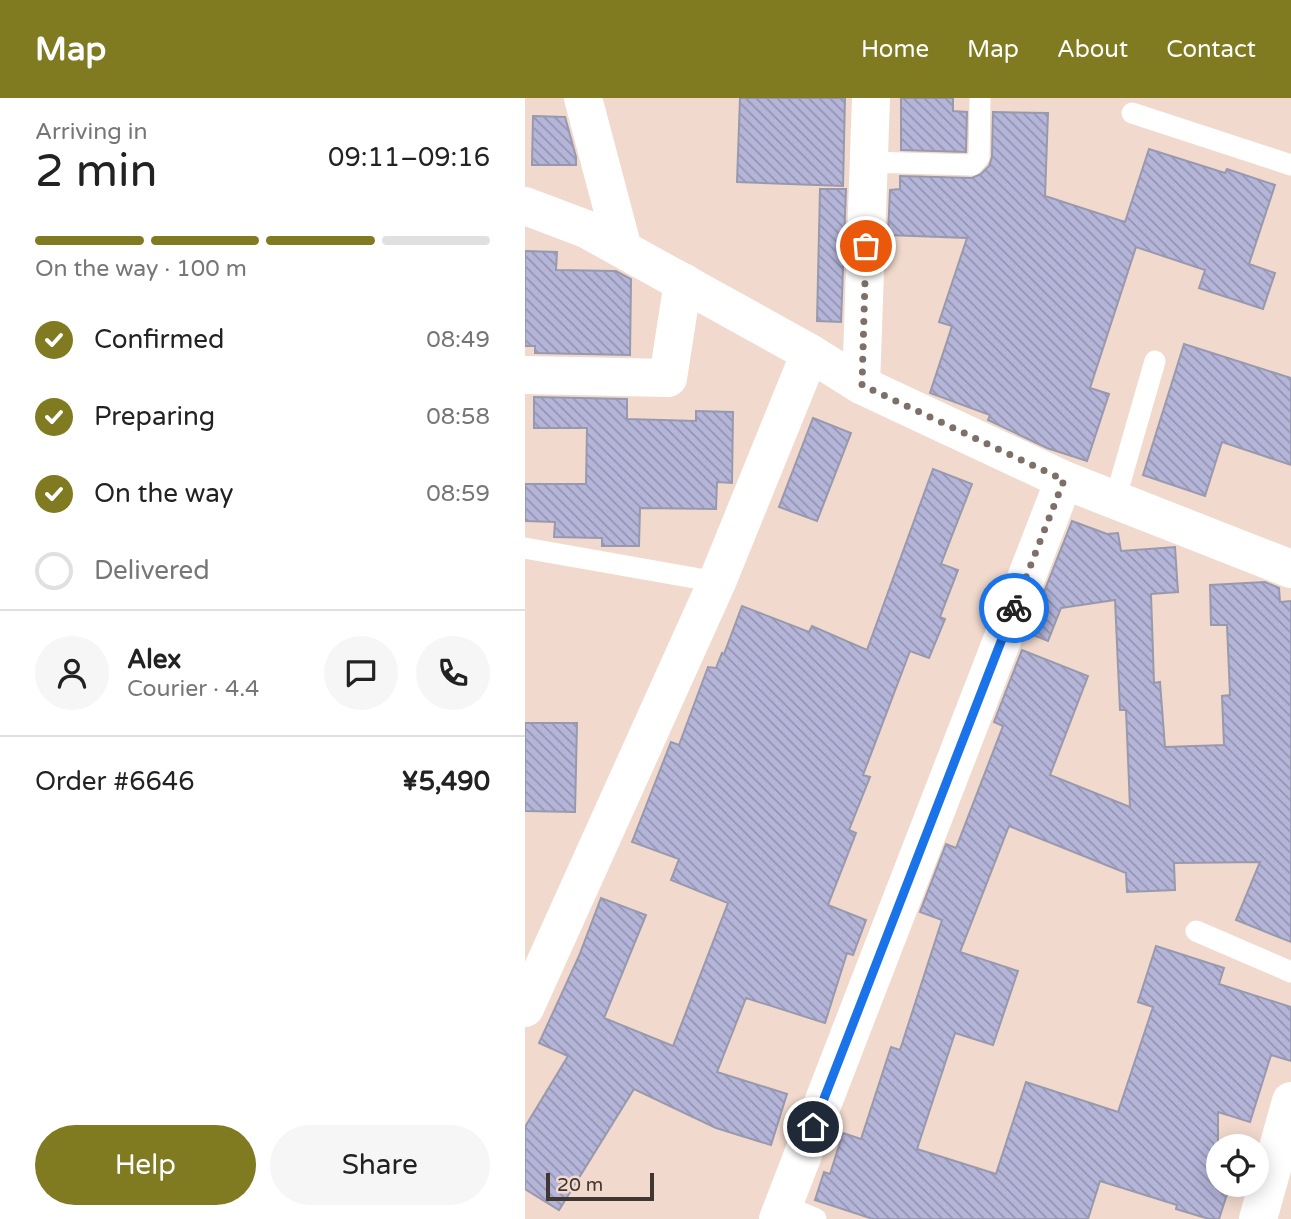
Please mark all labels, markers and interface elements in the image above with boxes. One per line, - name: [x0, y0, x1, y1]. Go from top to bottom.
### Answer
- text: Map: [35, 30, 106, 69]
- text: Home: [861, 35, 929, 64]
- text: Map: [967, 35, 1019, 64]
- text: About: [1057, 35, 1128, 64]
- text: Contact: [1166, 35, 1256, 64]
- text: Arriving in: [35, 118, 148, 146]
- text: 09:11–09:16: [328, 142, 490, 173]
- text: 2 min: [35, 144, 158, 199]
- pin: [836, 216, 896, 276]
- icon: bag: [847, 227, 885, 265]
- text: On the way · 100 m: [35, 255, 247, 283]
- icon: check: [35, 321, 73, 359]
- text: Confirmed: [94, 324, 224, 355]
- text: 08:49: [426, 326, 490, 354]
- icon: check: [35, 398, 73, 436]
- text: Preparing: [94, 401, 215, 432]
- text: 08:58: [426, 403, 490, 431]
- icon: check: [35, 475, 73, 513]
- text: On the way: [94, 478, 234, 509]
- text: 08:59: [426, 480, 490, 508]
- text: Delivered: [94, 555, 210, 586]
- courier: [979, 573, 1049, 643]
- icon: bike: [995, 589, 1033, 627]
- button: person: [35, 636, 109, 710]
- button: chat: [324, 636, 398, 710]
- button: phone: [416, 636, 490, 710]
- text: Alex: [127, 644, 181, 675]
- text: Courier · 4.4: [127, 675, 259, 703]
- text: Order #6646: [35, 766, 195, 797]
- text: ¥5,490: [402, 766, 490, 797]
- pin: [783, 1097, 843, 1157]
- icon: home: [794, 1108, 832, 1146]
- button: Help: [35, 1125, 256, 1205]
- button: Share: [270, 1125, 490, 1205]
- map controls: [1206, 1134, 1269, 1197]
- button: locate: [1206, 1134, 1269, 1197]
- scale bar: [546, 1170, 655, 1202]
- text: 20 m: [557, 1174, 603, 1196]

